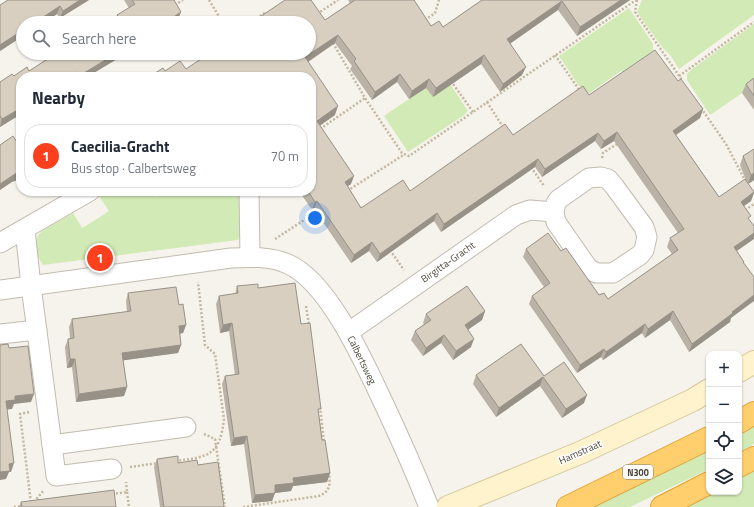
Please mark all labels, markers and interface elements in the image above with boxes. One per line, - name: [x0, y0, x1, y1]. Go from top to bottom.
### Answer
- search box: [16, 16, 316, 60]
- icon: search: [30, 27, 52, 49]
- text: Search here: [62, 27, 136, 50]
- text: Nearby: [32, 85, 85, 111]
- text: Caecilia-Gracht: [71, 135, 170, 158]
- text: 1: [42, 146, 50, 166]
- text: 70 m: [271, 146, 299, 166]
- text: Bus stop · Calbertsweg: [71, 158, 196, 178]
- your location: [305, 208, 325, 228]
- street label: Birgitta-Gracht: [418, 237, 479, 286]
- pin: 1: [87, 243, 113, 273]
- street label: Calbertsweg: [344, 333, 380, 387]
- map controls: [706, 351, 742, 495]
- button: +: [706, 351, 742, 387]
- button: −: [706, 387, 742, 423]
- button: locate: [706, 423, 742, 459]
- street label: Hamstraat: [556, 436, 604, 468]
- button: layers: [706, 459, 742, 495]
- road number: N300: [623, 465, 653, 479]

